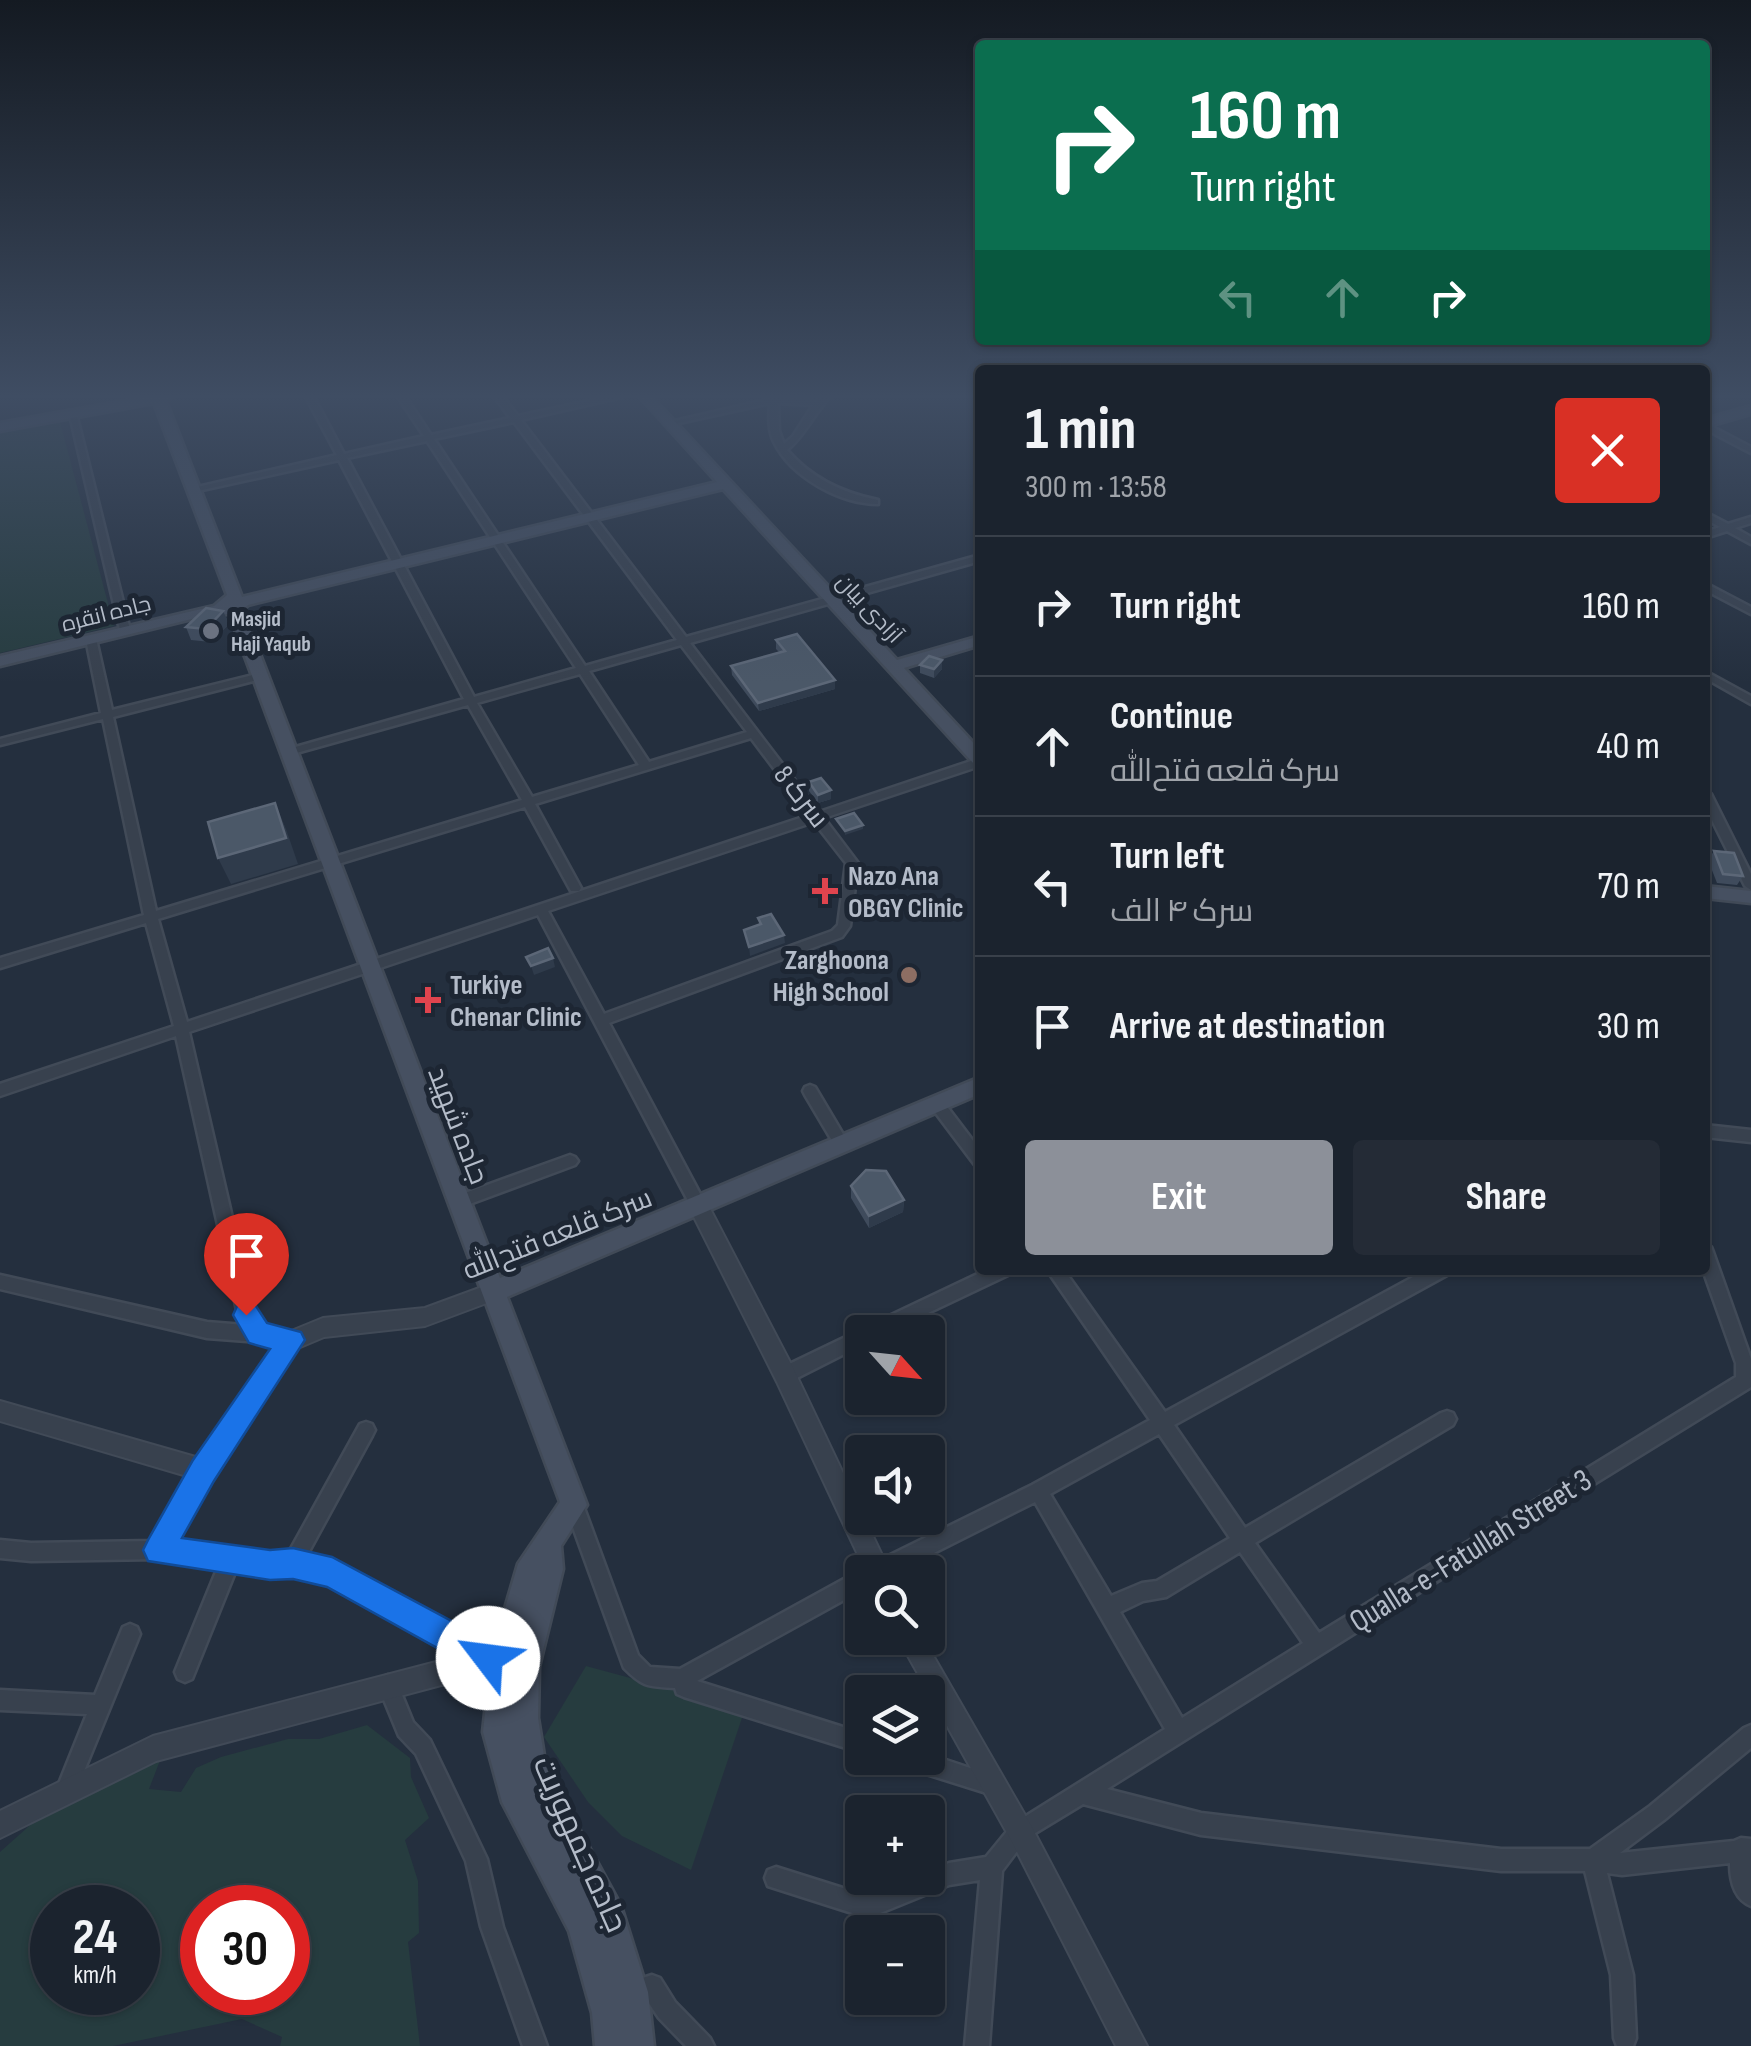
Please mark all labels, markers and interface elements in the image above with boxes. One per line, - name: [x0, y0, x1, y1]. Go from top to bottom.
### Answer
- text: 160 m: [1190, 75, 1341, 159]
- icon: right: [1025, 80, 1155, 210]
- text: Turn right: [1190, 160, 1336, 215]
- icon: left: [1210, 270, 1265, 325]
- icon: ahead: [1315, 270, 1370, 325]
- icon: right: [1420, 270, 1475, 325]
- text: 1 min: [1025, 394, 1137, 466]
- button: close: [1555, 398, 1660, 503]
- text: 300 m · 13:58: [1025, 468, 1167, 507]
- street label: آزادی بیان: [830, 569, 908, 649]
- icon: right: [1025, 579, 1080, 634]
- text: Turn right: [1110, 584, 1241, 629]
- text: 160 m: [1583, 584, 1660, 629]
- street label: جاده انقره: [59, 590, 154, 639]
- place label: Masjid Haji Yaqub: [231, 606, 311, 658]
- marker: Masjid Haji Yaqub: [200, 620, 222, 642]
- text: Continue: [1110, 694, 1233, 739]
- icon: ahead: [1025, 719, 1080, 774]
- text: 40 m: [1597, 724, 1660, 769]
- text: سرک قلعه فتح‌الله: [1110, 752, 1340, 791]
- street label: سرک 8: [766, 759, 835, 835]
- text: Turn left: [1110, 834, 1224, 879]
- icon: left: [1025, 859, 1080, 914]
- place label: Nazo Ana OBGY Clinic: [848, 860, 963, 925]
- text: 70 m: [1598, 864, 1660, 909]
- marker: Nazo Ana OBGY Clinic: [812, 878, 838, 904]
- text: سرک ۴ الف: [1110, 892, 1253, 931]
- place label: Zarghoona High School: [773, 944, 889, 1009]
- marker: Zarghoona High School: [898, 964, 920, 986]
- place label: Turkiye Chenar Clinic: [450, 969, 582, 1034]
- marker: Turkiye Chenar Clinic: [415, 987, 441, 1013]
- icon: arrive: [1025, 999, 1080, 1054]
- text: Arrive at destination: [1110, 1004, 1385, 1049]
- text: 30 m: [1597, 1004, 1660, 1049]
- street label: جاده شهید: [420, 1062, 495, 1189]
- button: Exit: [1025, 1140, 1333, 1255]
- button: Share: [1353, 1140, 1660, 1255]
- street label: سرک قلعه فتح‌الله: [457, 1179, 657, 1288]
- pin: [204, 1213, 289, 1316]
- icon: arrive: [219, 1228, 274, 1283]
- north arrow: [845, 1315, 945, 1415]
- map controls: [845, 1315, 945, 2015]
- button: sound: [845, 1435, 945, 1535]
- street label: Qualla-e-Fatullah Street 3: [1343, 1461, 1599, 1642]
- button: search: [845, 1555, 945, 1655]
- position arrow: [436, 1606, 540, 1710]
- button: layers: [845, 1675, 945, 1775]
- street label: جاده جمهوریت: [523, 1751, 636, 1939]
- button: +: [845, 1795, 945, 1895]
- speed limit sign: 30: [180, 1885, 310, 2015]
- text: 24: [73, 1908, 117, 1968]
- button: −: [845, 1915, 945, 2015]
- text: km/h: [73, 1960, 117, 1991]

